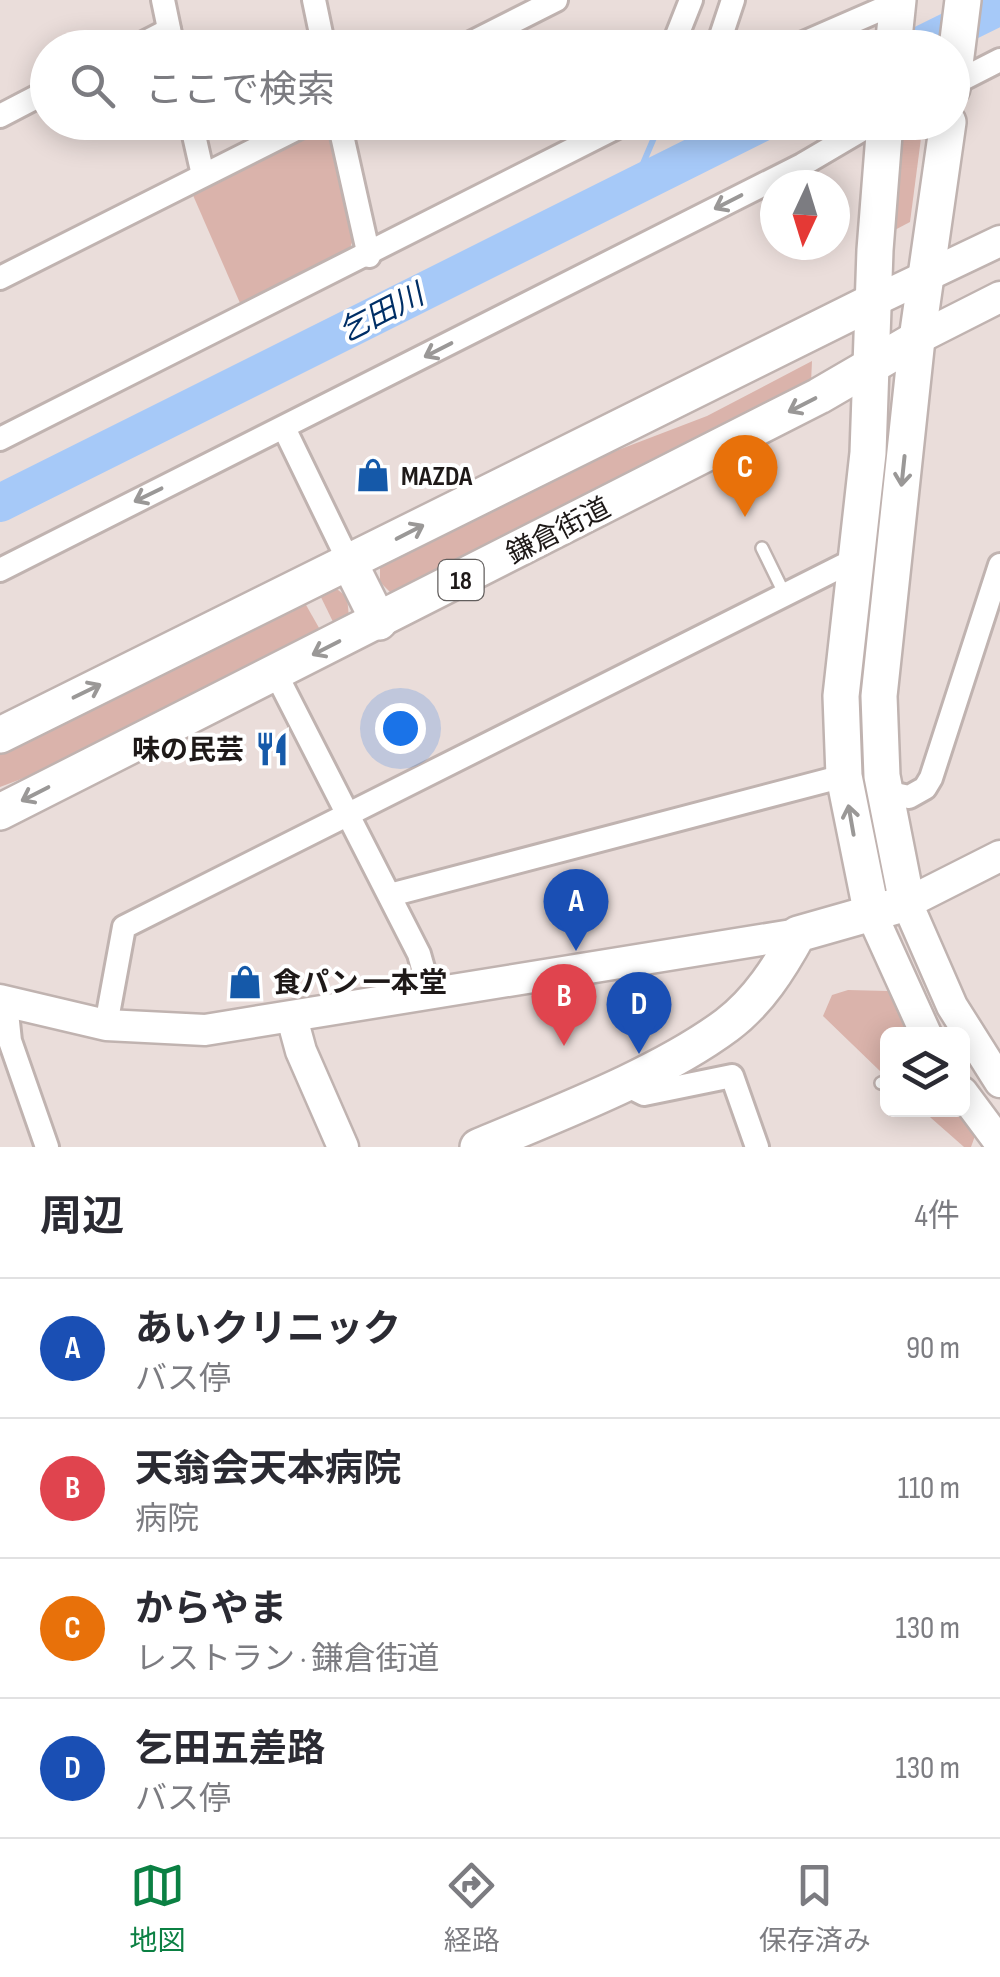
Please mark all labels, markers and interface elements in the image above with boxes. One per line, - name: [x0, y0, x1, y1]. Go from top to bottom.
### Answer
- search box: [30, 30, 970, 140]
- icon: search: [65, 58, 120, 113]
- text: ここで検索: [145, 68, 335, 113]
- north arrow: [760, 170, 850, 260]
- one-way arrow: [714, 193, 744, 212]
- water label: 乞田川: [333, 276, 432, 350]
- one-way arrow: [424, 341, 454, 360]
- one-way arrow: [788, 396, 818, 415]
- pin: C: [712, 434, 778, 517]
- one-way arrow: [893, 454, 912, 487]
- shop icon: MAZDA: [354, 456, 392, 494]
- place label: MAZDA: [401, 460, 473, 493]
- one-way arrow: [134, 487, 164, 506]
- street label: 鎌倉街道: [501, 491, 616, 571]
- one-way arrow: [394, 521, 424, 540]
- road number: 18: [438, 560, 484, 600]
- one-way arrow: [312, 640, 342, 659]
- one-way arrow: [72, 681, 102, 700]
- your location: [375, 703, 426, 754]
- restaurant icon: 味の民芸: [253, 730, 291, 768]
- place label: 味の民芸: [132, 734, 244, 767]
- one-way arrow: [21, 785, 51, 804]
- one-way arrow: [841, 805, 860, 837]
- pin: A: [544, 868, 608, 951]
- shop icon: 食パン 一本堂: [226, 963, 264, 1001]
- pin: B: [532, 964, 596, 1046]
- place label: 食パン 一本堂: [273, 967, 447, 1000]
- pin: D: [606, 972, 672, 1054]
- map controls: [880, 1027, 970, 1117]
- button: layers: [880, 1027, 970, 1117]
- text: 周辺: [40, 1192, 124, 1243]
- text: 4件: [915, 1197, 960, 1236]
- text: あいクリニック: [135, 1307, 401, 1352]
- text: A: [65, 1329, 80, 1368]
- text: 90 m: [906, 1329, 960, 1368]
- text: バス停: [135, 1360, 231, 1399]
- text: 天翁会天本病院: [135, 1447, 401, 1492]
- text: B: [65, 1469, 80, 1508]
- text: 110 m: [898, 1469, 960, 1508]
- text: 病院: [135, 1500, 199, 1539]
- text: からやま: [135, 1587, 287, 1632]
- text: C: [64, 1609, 81, 1648]
- text: 130 m: [895, 1609, 960, 1648]
- text: レストラン · 鎌倉街道: [135, 1640, 440, 1679]
- text: 乞田五差路: [135, 1727, 325, 1772]
- text: D: [64, 1749, 81, 1788]
- text: 130 m: [895, 1749, 960, 1788]
- text: バス停: [135, 1780, 231, 1819]
- tab: 地図: [129, 1858, 185, 1958]
- tab: 経路: [444, 1858, 500, 1958]
- tab: 保存済み: [759, 1858, 871, 1958]

